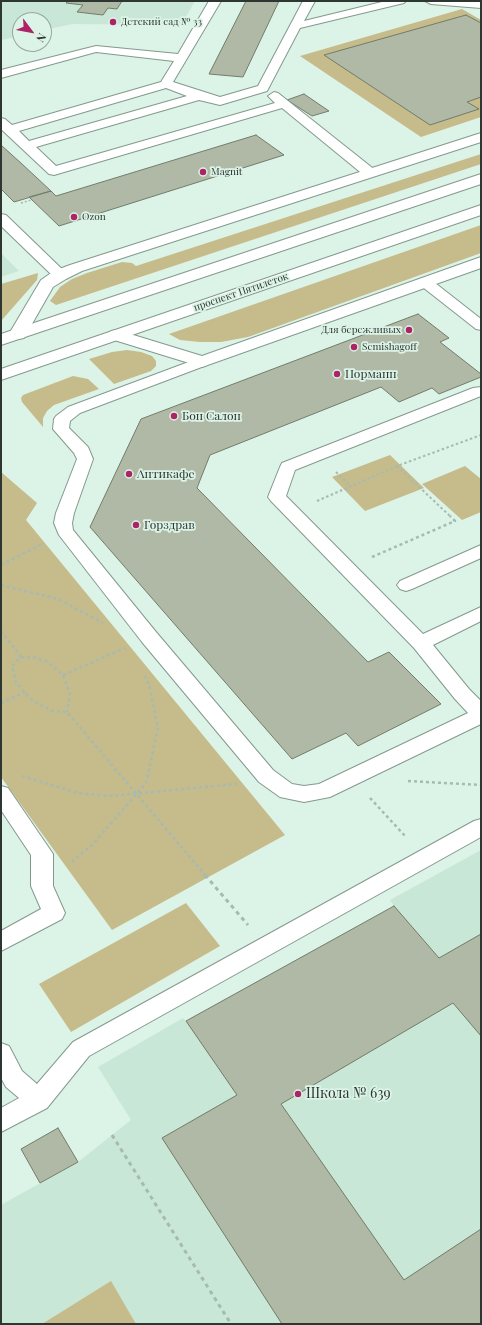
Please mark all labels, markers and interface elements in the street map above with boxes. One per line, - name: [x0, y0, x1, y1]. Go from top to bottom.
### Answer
- north arrow: [12, 12, 52, 52]
- place label: Детский сад № 33: [121, 16, 202, 28]
- marker: Детский сад № 33: [108, 17, 118, 27]
- text: N: [33, 31, 50, 45]
- place label: Magnit: [211, 166, 242, 178]
- marker: Magnit: [198, 167, 208, 177]
- place label: Ozon: [82, 211, 106, 223]
- marker: Ozon: [69, 212, 79, 222]
- street label: проспект Пятилеток: [192, 270, 290, 314]
- place label: Для бережливых: [321, 324, 401, 336]
- marker: Для бережливых: [404, 325, 414, 335]
- place label: Semishagoff: [362, 341, 417, 353]
- marker: Semishagoff: [349, 342, 359, 352]
- place label: Норманн: [345, 367, 397, 381]
- marker: Норманн: [332, 369, 342, 379]
- place label: Бон Салон: [182, 409, 241, 423]
- marker: Бон Салон: [169, 411, 179, 421]
- place label: Антикафе: [137, 467, 195, 481]
- marker: Антикафе: [124, 469, 134, 479]
- place label: Горздрав: [144, 518, 195, 532]
- marker: Горздрав: [131, 520, 141, 530]
- place label: Школа № 639: [306, 1086, 391, 1102]
- marker: Школа № 639: [293, 1089, 303, 1099]

